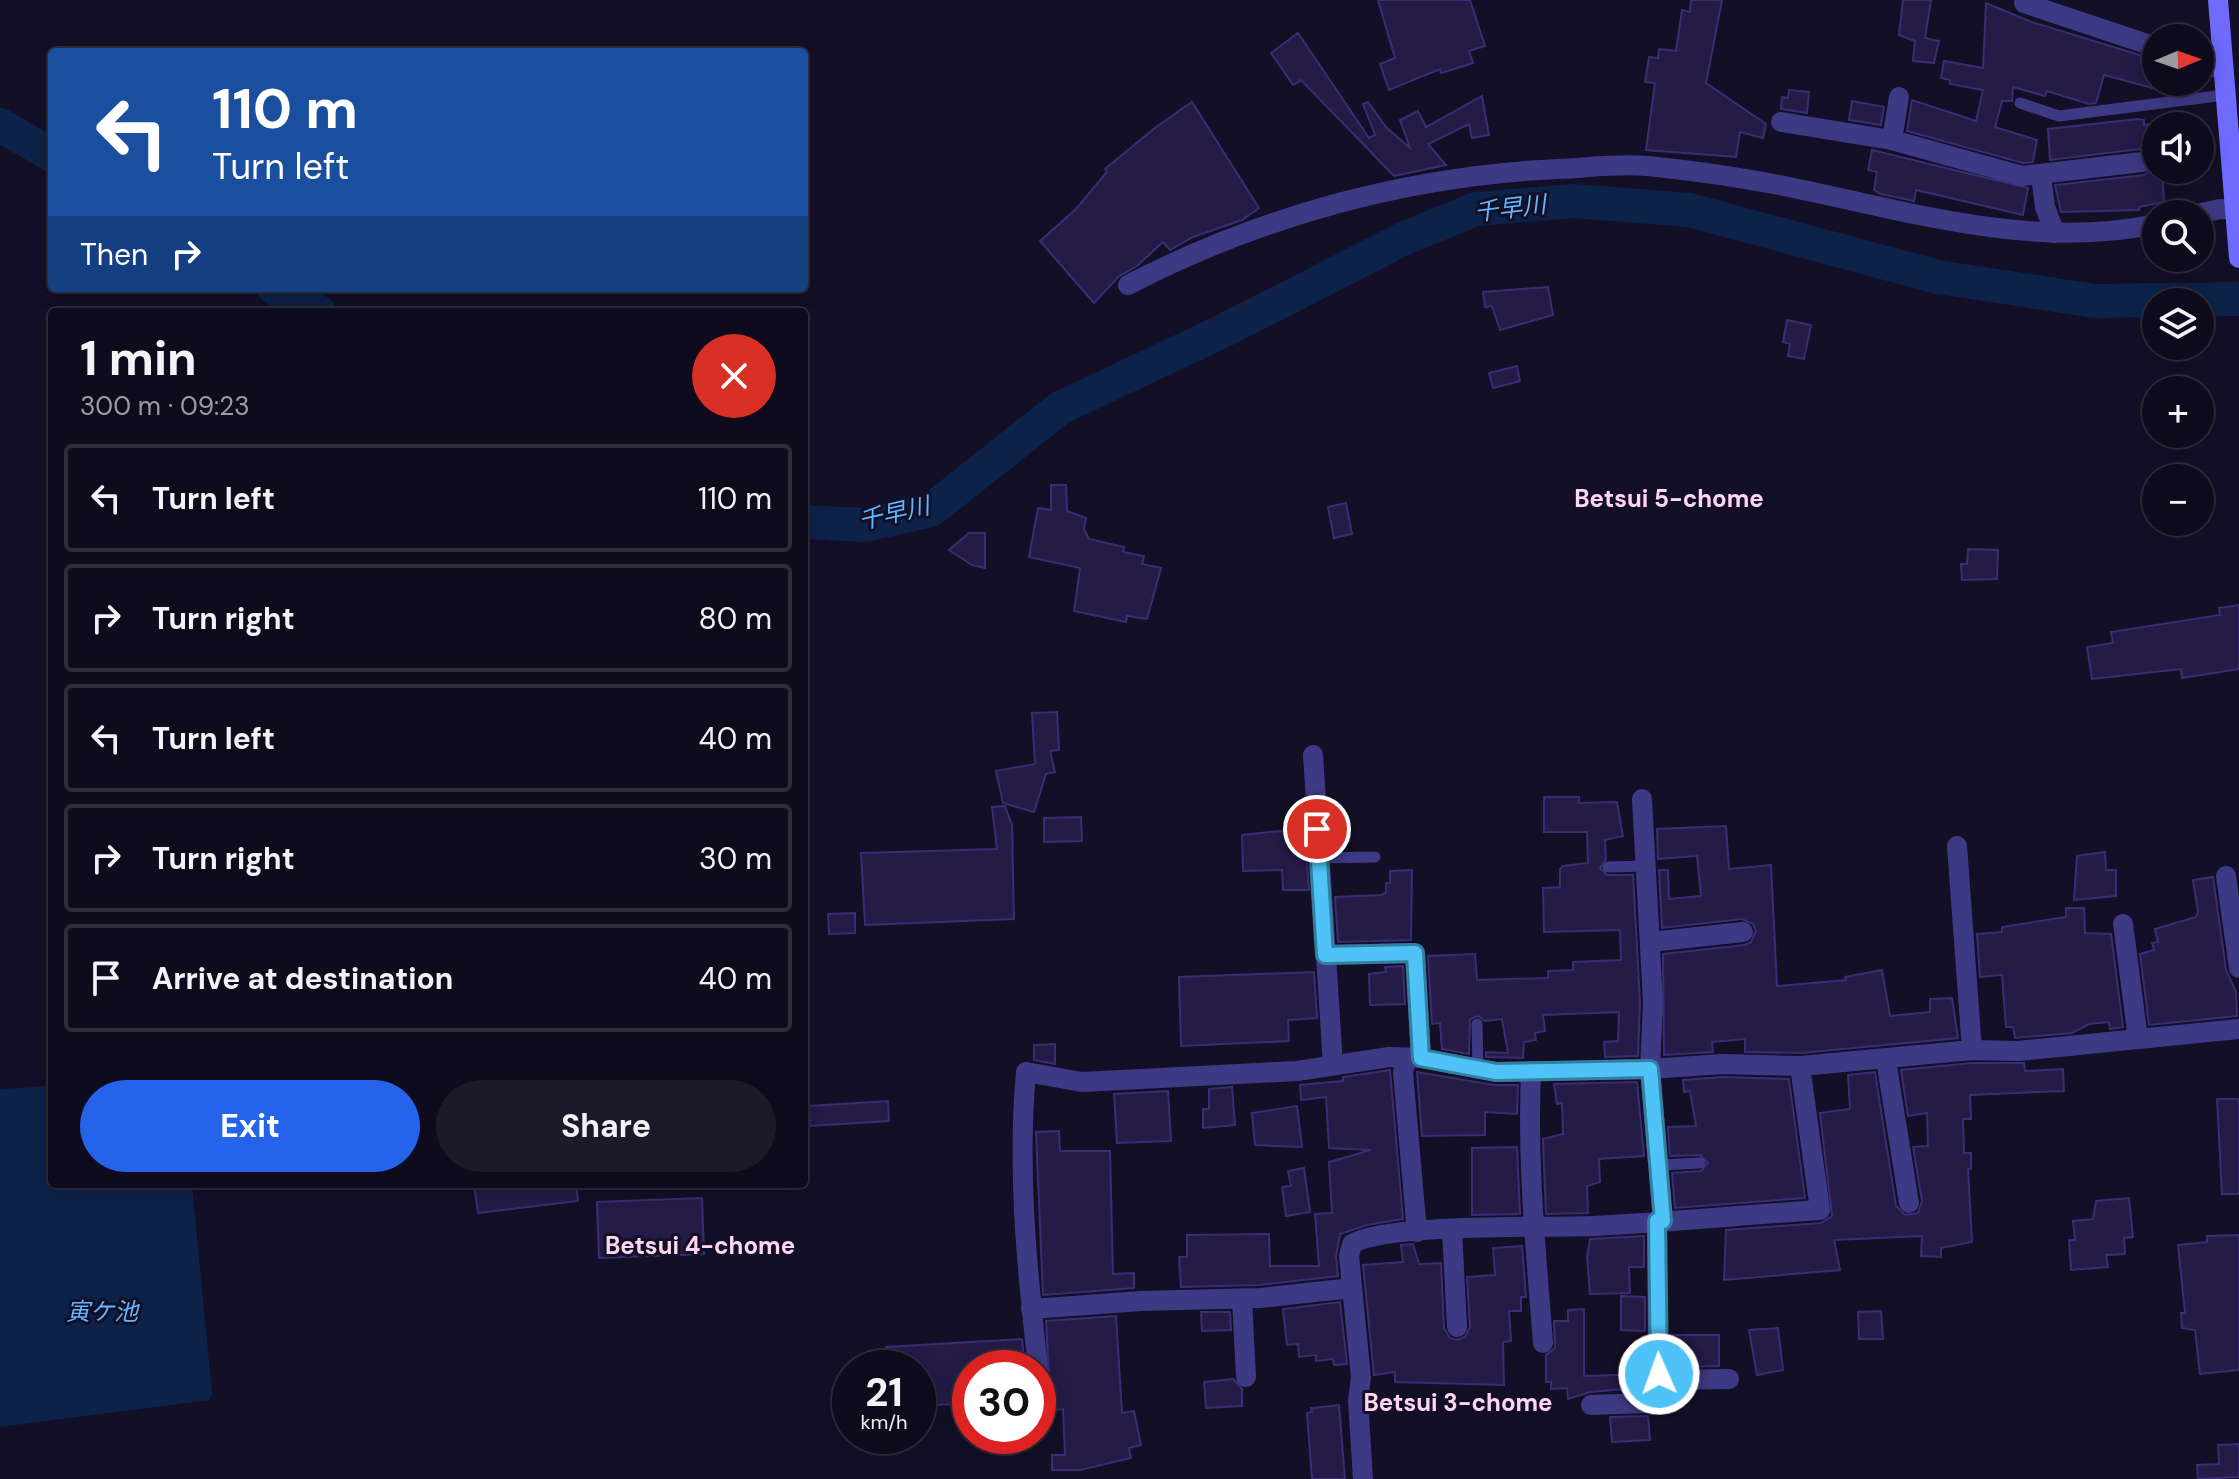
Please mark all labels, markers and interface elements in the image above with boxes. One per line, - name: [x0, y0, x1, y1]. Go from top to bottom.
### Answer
- north arrow: [2142, 24, 2214, 96]
- map controls: [2142, 24, 2214, 536]
- text: 110 m: [212, 72, 358, 145]
- icon: left: [80, 80, 184, 184]
- button: sound: [2142, 112, 2214, 184]
- text: Turn left: [212, 143, 349, 190]
- water label: 千早川: [1472, 188, 1551, 228]
- button: search: [2142, 200, 2214, 272]
- icon: right: [164, 232, 208, 276]
- text: Then: [80, 235, 148, 274]
- button: layers: [2142, 288, 2214, 360]
- text: 1 min: [80, 327, 197, 390]
- button: close: [692, 334, 776, 418]
- button: +: [2142, 376, 2214, 448]
- text: 300 m · 09:23: [80, 389, 250, 423]
- button: −: [2142, 464, 2214, 536]
- icon: left: [84, 476, 128, 520]
- text: Turn left: [152, 479, 275, 518]
- text: 110 m: [698, 479, 772, 518]
- district label: Betsui 5-chome: [1574, 483, 1764, 514]
- water label: 千早川: [855, 489, 935, 536]
- icon: right: [84, 596, 128, 640]
- text: Turn right: [152, 599, 295, 638]
- text: 80 m: [699, 599, 772, 638]
- icon: left: [84, 716, 128, 760]
- text: Turn left: [152, 719, 275, 758]
- text: 40 m: [699, 719, 772, 758]
- pin: [1283, 795, 1351, 863]
- icon: arrive: [1295, 807, 1339, 851]
- icon: right: [84, 836, 128, 880]
- text: Turn right: [152, 839, 295, 878]
- text: 30 m: [699, 839, 772, 878]
- icon: arrive: [84, 956, 128, 1000]
- text: Arrive at destination: [152, 959, 453, 998]
- text: 40 m: [699, 959, 772, 998]
- button: Exit: [80, 1080, 420, 1172]
- button: Share: [436, 1080, 776, 1172]
- district label: Betsui 4-chome: [605, 1230, 795, 1261]
- water label: 寅ケ池: [66, 1296, 140, 1327]
- position arrow: [1617, 1332, 1701, 1416]
- speed limit sign: 30: [952, 1350, 1056, 1454]
- text: 21: [865, 1366, 903, 1418]
- district label: Betsui 3-chome: [1363, 1387, 1553, 1418]
- text: km/h: [860, 1409, 908, 1435]

